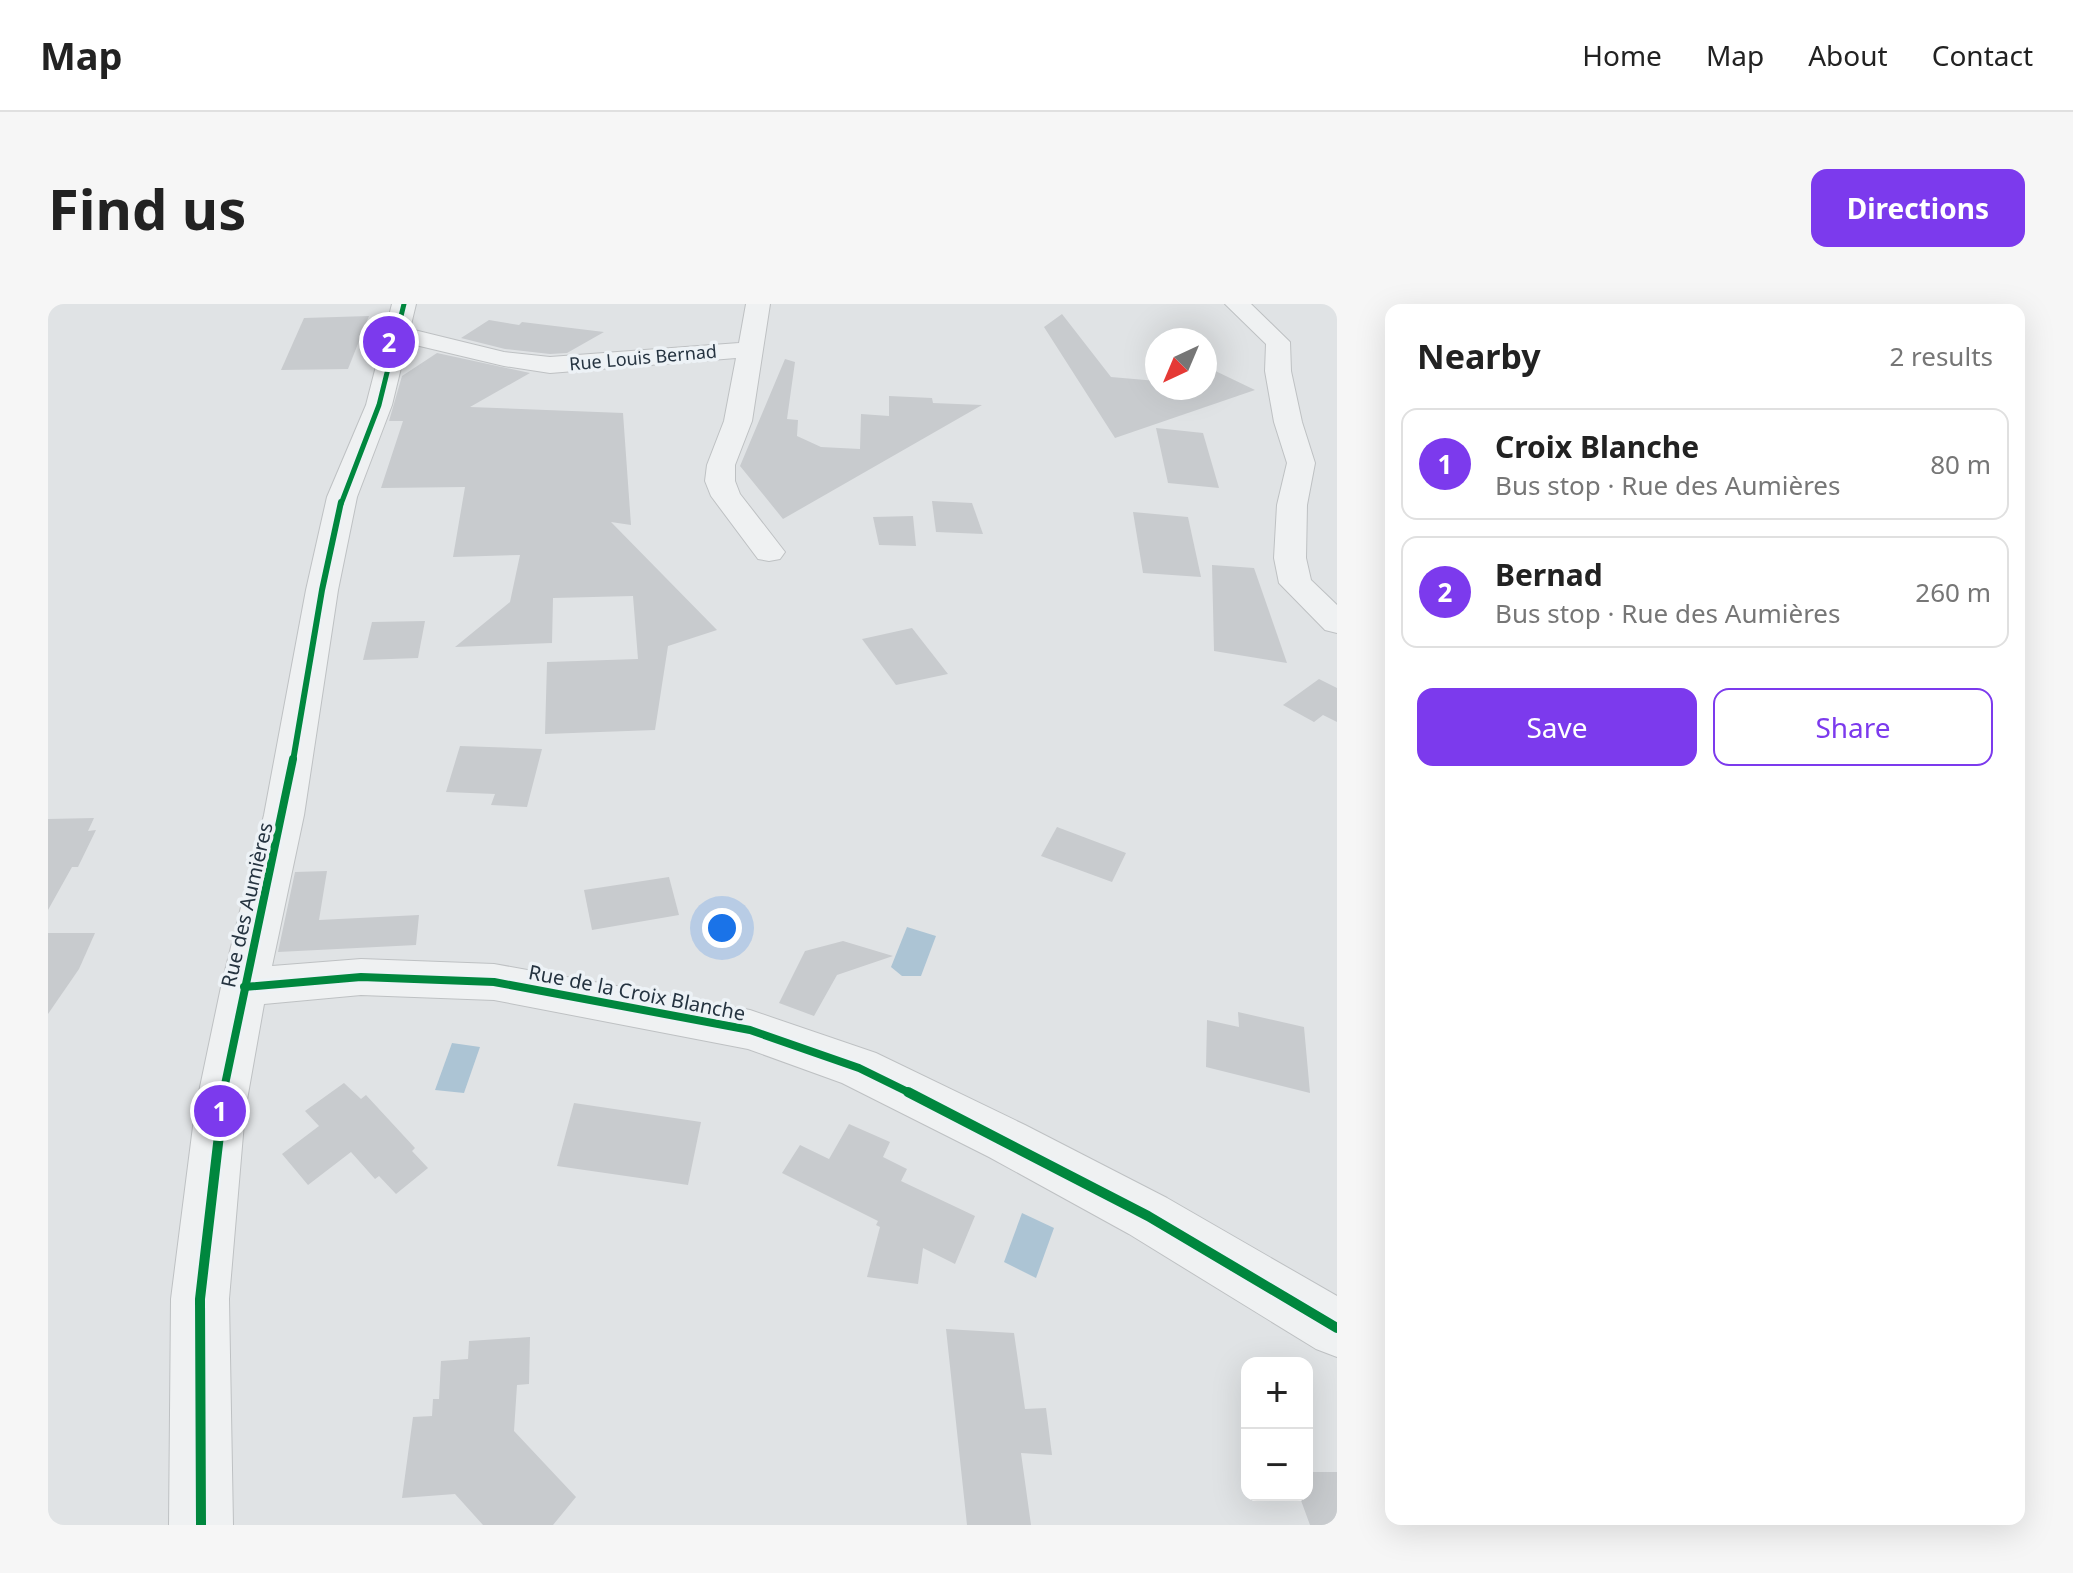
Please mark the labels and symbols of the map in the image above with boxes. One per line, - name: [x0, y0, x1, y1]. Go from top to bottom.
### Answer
- pin: 2: [363, 312, 415, 372]
- north arrow: [1145, 328, 1217, 400]
- street label: Rue Louis Bernad: [568, 339, 718, 375]
- street label: Rue des Aumières: [214, 820, 279, 990]
- your location: [702, 908, 742, 948]
- street label: Rue de la Croix Blanche: [526, 958, 748, 1027]
- pin: 1: [194, 1081, 246, 1141]

